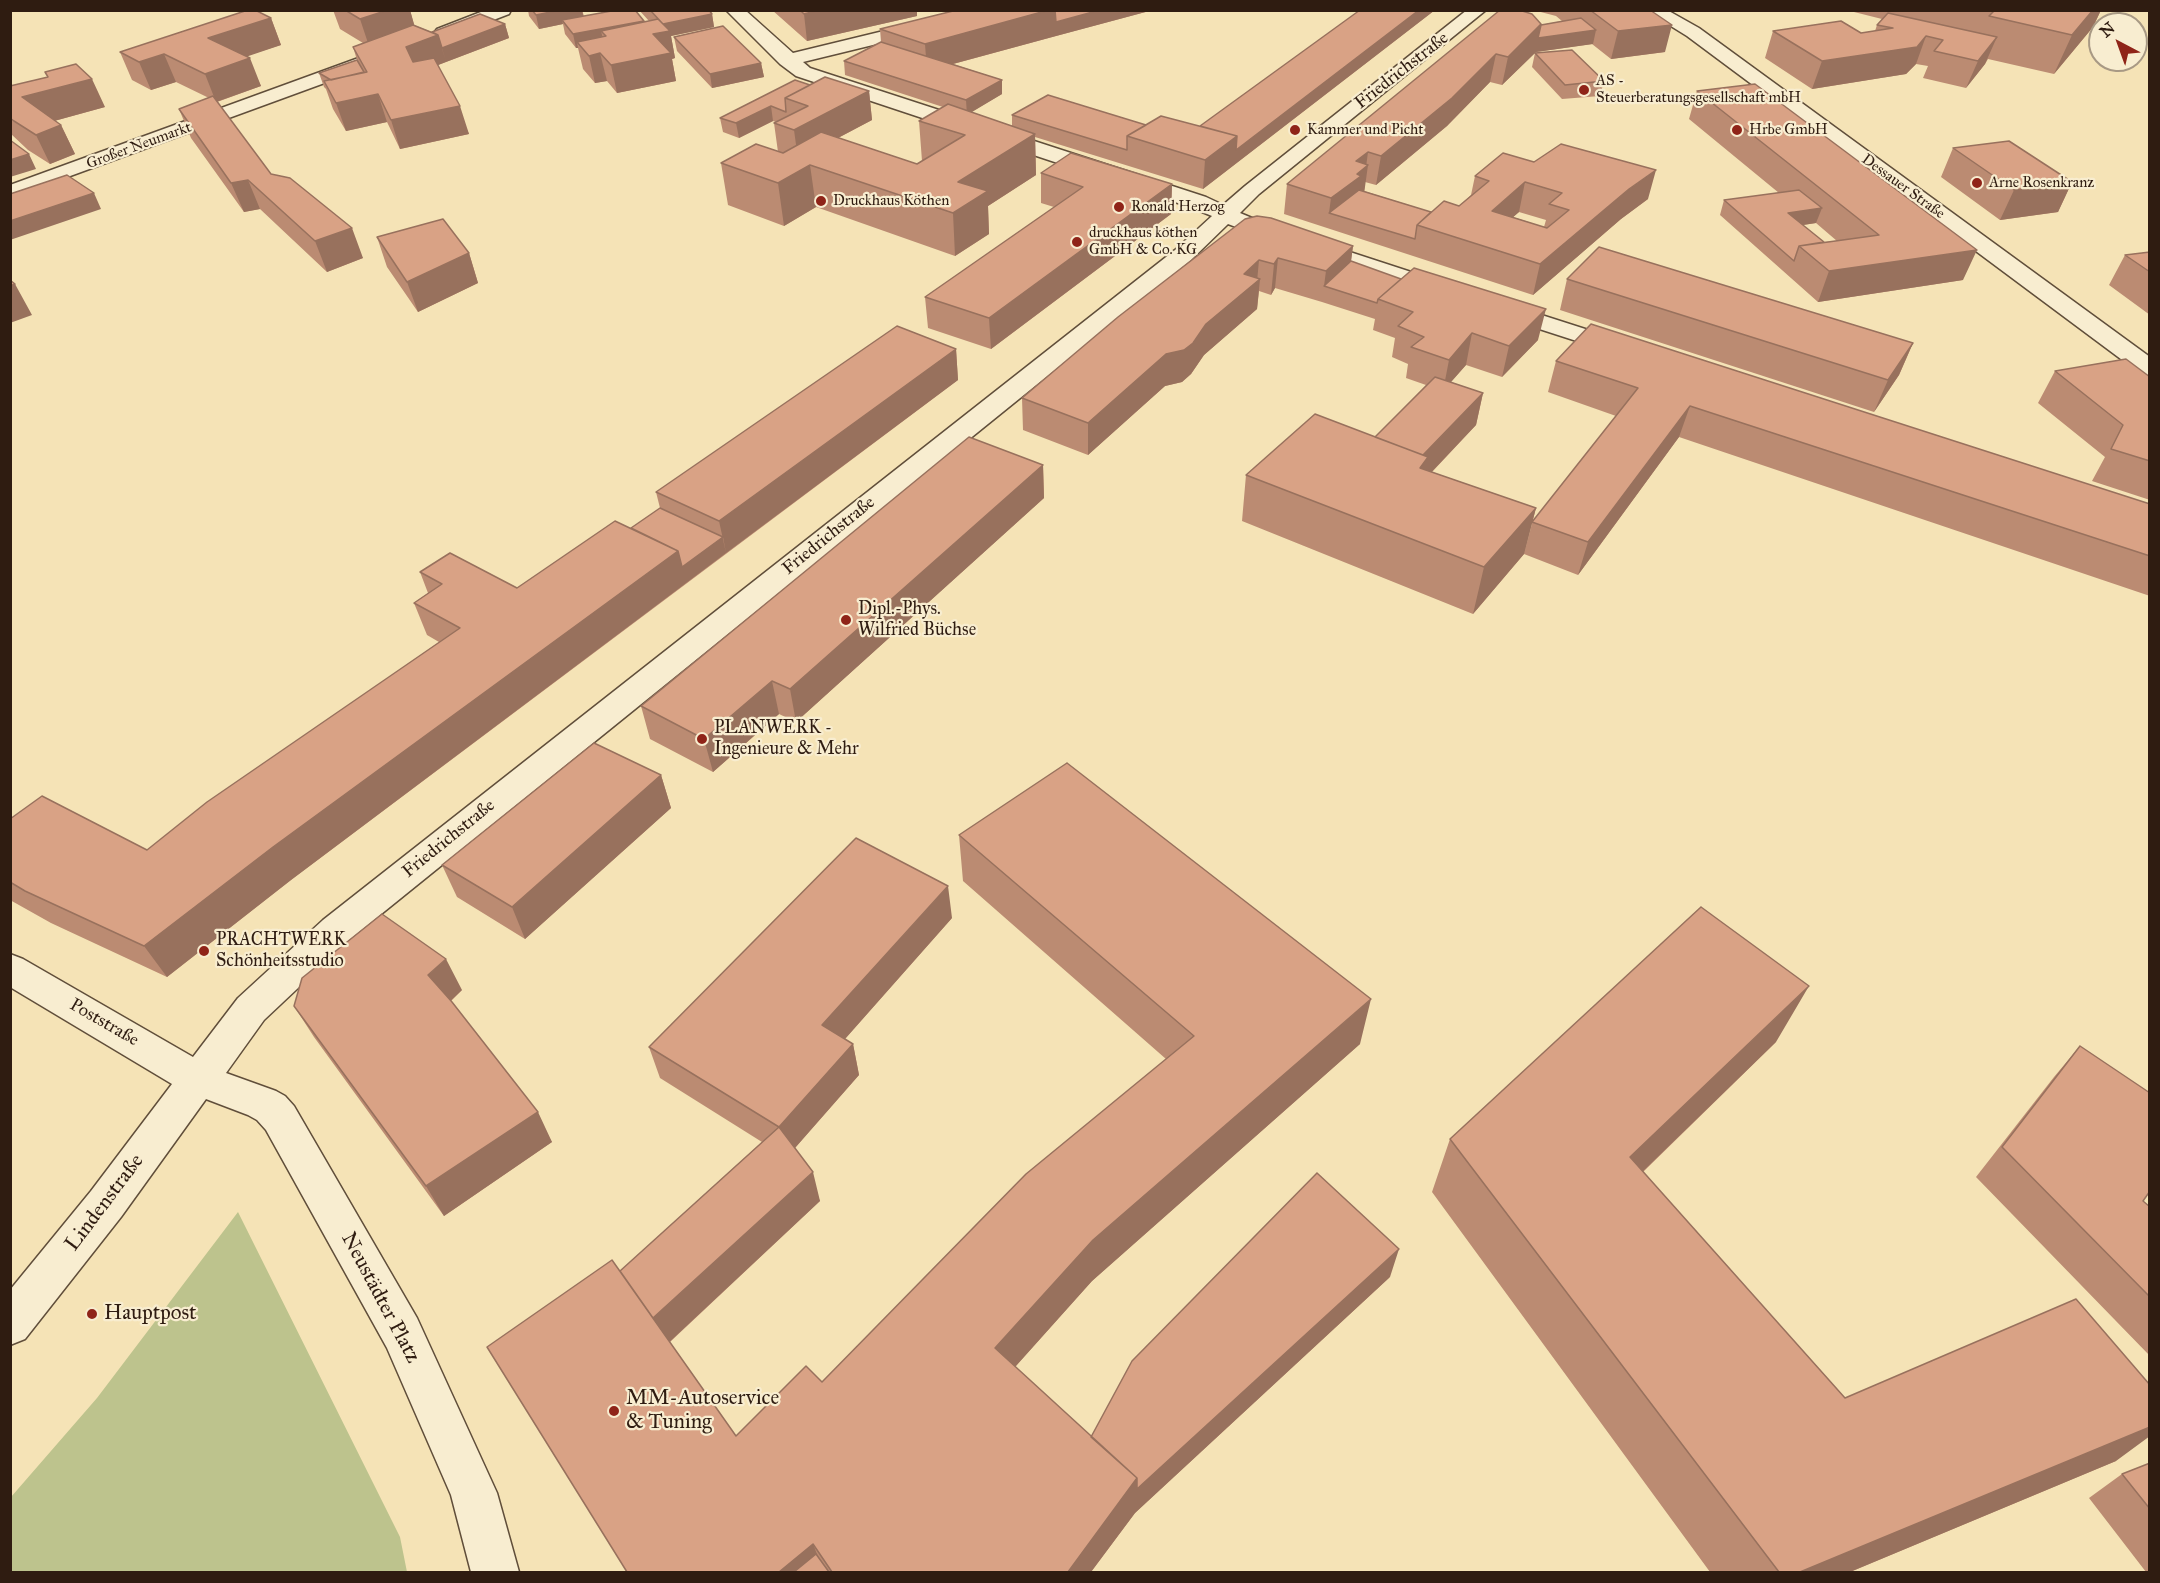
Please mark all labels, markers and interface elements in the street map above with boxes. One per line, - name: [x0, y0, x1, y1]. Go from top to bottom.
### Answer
- north arrow: [2088, 12, 2148, 72]
- text: N: [2096, 18, 2119, 41]
- street label: Friedrichstraße: [1351, 28, 1453, 114]
- place label: AS - Steuerberatungsgesellschaft mbH: [1596, 72, 1801, 107]
- marker: AS - Steuerberatungsgesellschaft mbH: [1577, 83, 1591, 97]
- street label: Großer Neumarkt: [84, 119, 194, 173]
- place label: Kammer und Picht: [1307, 121, 1424, 139]
- place label: Hrbe GmbH: [1749, 121, 1828, 139]
- marker: Kammer und Picht: [1288, 123, 1302, 137]
- marker: Hrbe GmbH: [1730, 123, 1744, 137]
- street label: Dessauer Straße: [1858, 151, 1948, 223]
- place label: Arne Rosenkranz: [1989, 174, 2094, 192]
- marker: Arne Rosenkranz: [1970, 176, 1984, 190]
- place label: Druckhaus Köthen: [833, 192, 949, 210]
- marker: Druckhaus Köthen: [814, 194, 828, 208]
- place label: Ronald Herzog: [1131, 198, 1225, 216]
- marker: Ronald Herzog: [1112, 200, 1126, 214]
- place label: druckhaus köthen GmbH & Co. KG: [1089, 224, 1197, 259]
- marker: druckhaus köthen GmbH & Co. KG: [1070, 235, 1084, 249]
- street label: Friedrichstraße: [778, 492, 880, 580]
- place label: Dipl.-Phys. Wilfried Büchse: [858, 599, 976, 642]
- marker: Dipl.-Phys. Wilfried Büchse: [839, 613, 853, 627]
- place label: PLANWERK - Ingenieure & Mehr: [714, 718, 859, 760]
- marker: PLANWERK - Ingenieure & Mehr: [695, 732, 709, 746]
- street label: Friedrichstraße: [398, 795, 500, 883]
- place label: PRACHTWERK Schönheitsstudio: [216, 930, 346, 972]
- marker: PRACHTWERK Schönheitsstudio: [197, 944, 211, 958]
- street label: Poststraße: [66, 995, 142, 1051]
- street label: Lindenstraße: [60, 1150, 150, 1256]
- street label: Neustädter Platz: [335, 1228, 425, 1368]
- place label: Hauptpost: [104, 1301, 197, 1327]
- marker: Hauptpost: [85, 1307, 99, 1321]
- place label: MM-Autoservice & Tuning: [626, 1386, 779, 1436]
- marker: MM-Autoservice & Tuning: [607, 1404, 621, 1418]

